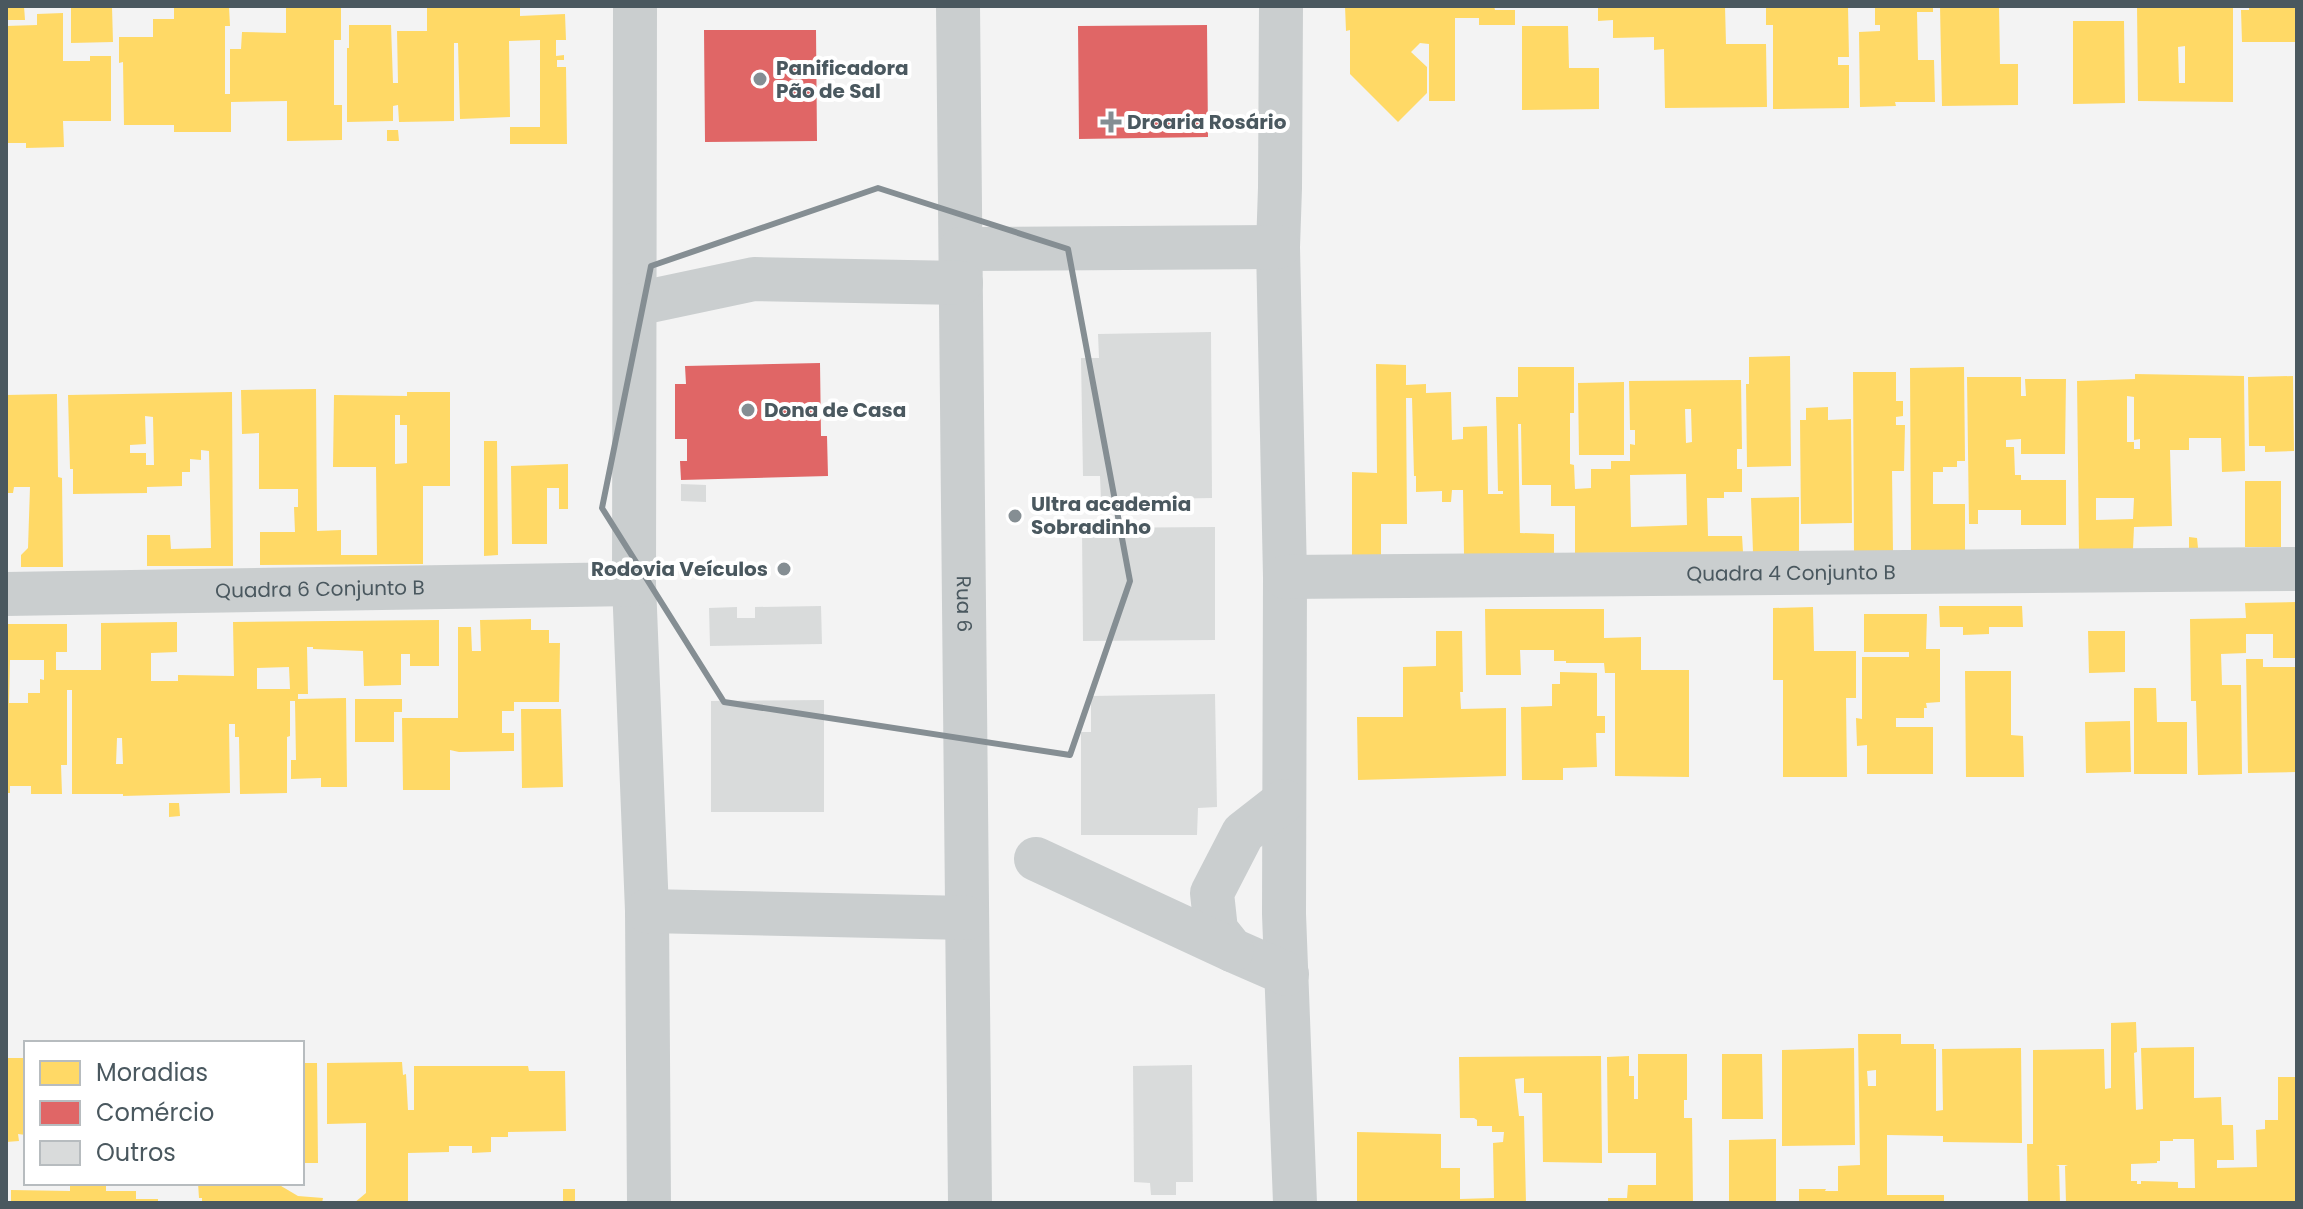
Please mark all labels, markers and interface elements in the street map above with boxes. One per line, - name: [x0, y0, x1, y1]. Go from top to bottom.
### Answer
- place label: Panificadora Pão de Sal: [776, 54, 909, 105]
- marker: Panificadora Pão de Sal: [751, 70, 769, 88]
- place label: Droaria Rosário: [1127, 108, 1287, 136]
- marker: Droaria Rosário: [1102, 113, 1120, 131]
- place label: Dona de Casa: [764, 396, 906, 424]
- marker: Dona de Casa: [739, 401, 757, 419]
- place label: Ultra academia Sobradinho: [1031, 490, 1191, 541]
- marker: Ultra academia Sobradinho: [1006, 507, 1024, 525]
- place label: Rodovia Veículos: [591, 555, 768, 583]
- street label: Quadra 4 Conjunto B: [1686, 558, 1896, 588]
- marker: Rodovia Veículos: [775, 560, 793, 578]
- street label: Quadra 6 Conjunto B: [215, 573, 425, 605]
- street label: Rua 6: [950, 576, 978, 632]
- legend: [24, 1041, 304, 1185]
- text: Moradias: [96, 1056, 208, 1089]
- text: Comércio: [96, 1096, 214, 1129]
- text: Outros: [96, 1136, 176, 1169]

